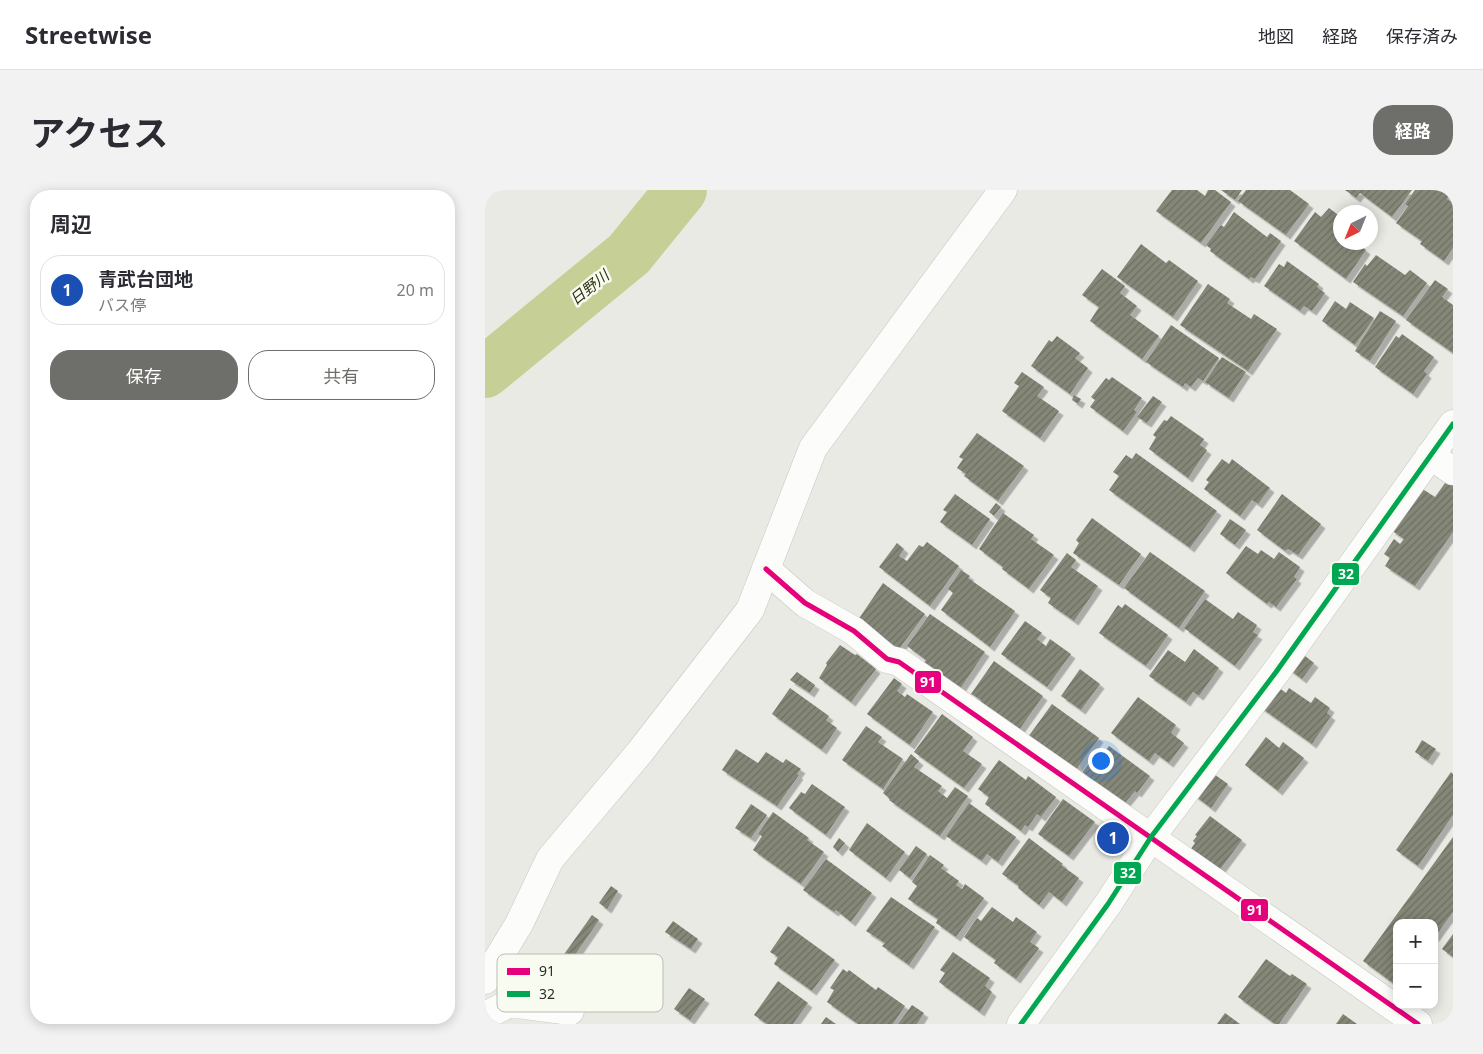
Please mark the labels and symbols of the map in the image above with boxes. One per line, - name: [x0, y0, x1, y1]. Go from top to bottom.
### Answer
- north arrow: [1333, 205, 1378, 250]
- water label: 日野川: [565, 264, 614, 309]
- line badge: 32: [1331, 562, 1360, 586]
- text: 32: [1338, 564, 1354, 583]
- line badge: 91: [914, 670, 942, 694]
- text: 91: [920, 672, 936, 691]
- your location: [1088, 748, 1114, 774]
- pin: 1: [1097, 819, 1129, 857]
- line badge: 32: [1113, 861, 1142, 885]
- text: 32: [1120, 863, 1136, 882]
- line badge: 91: [1240, 898, 1269, 922]
- text: 91: [1247, 900, 1263, 919]
- legend: [497, 954, 663, 1012]
- text: 91: [539, 961, 555, 980]
- text: 32: [539, 984, 555, 1003]

